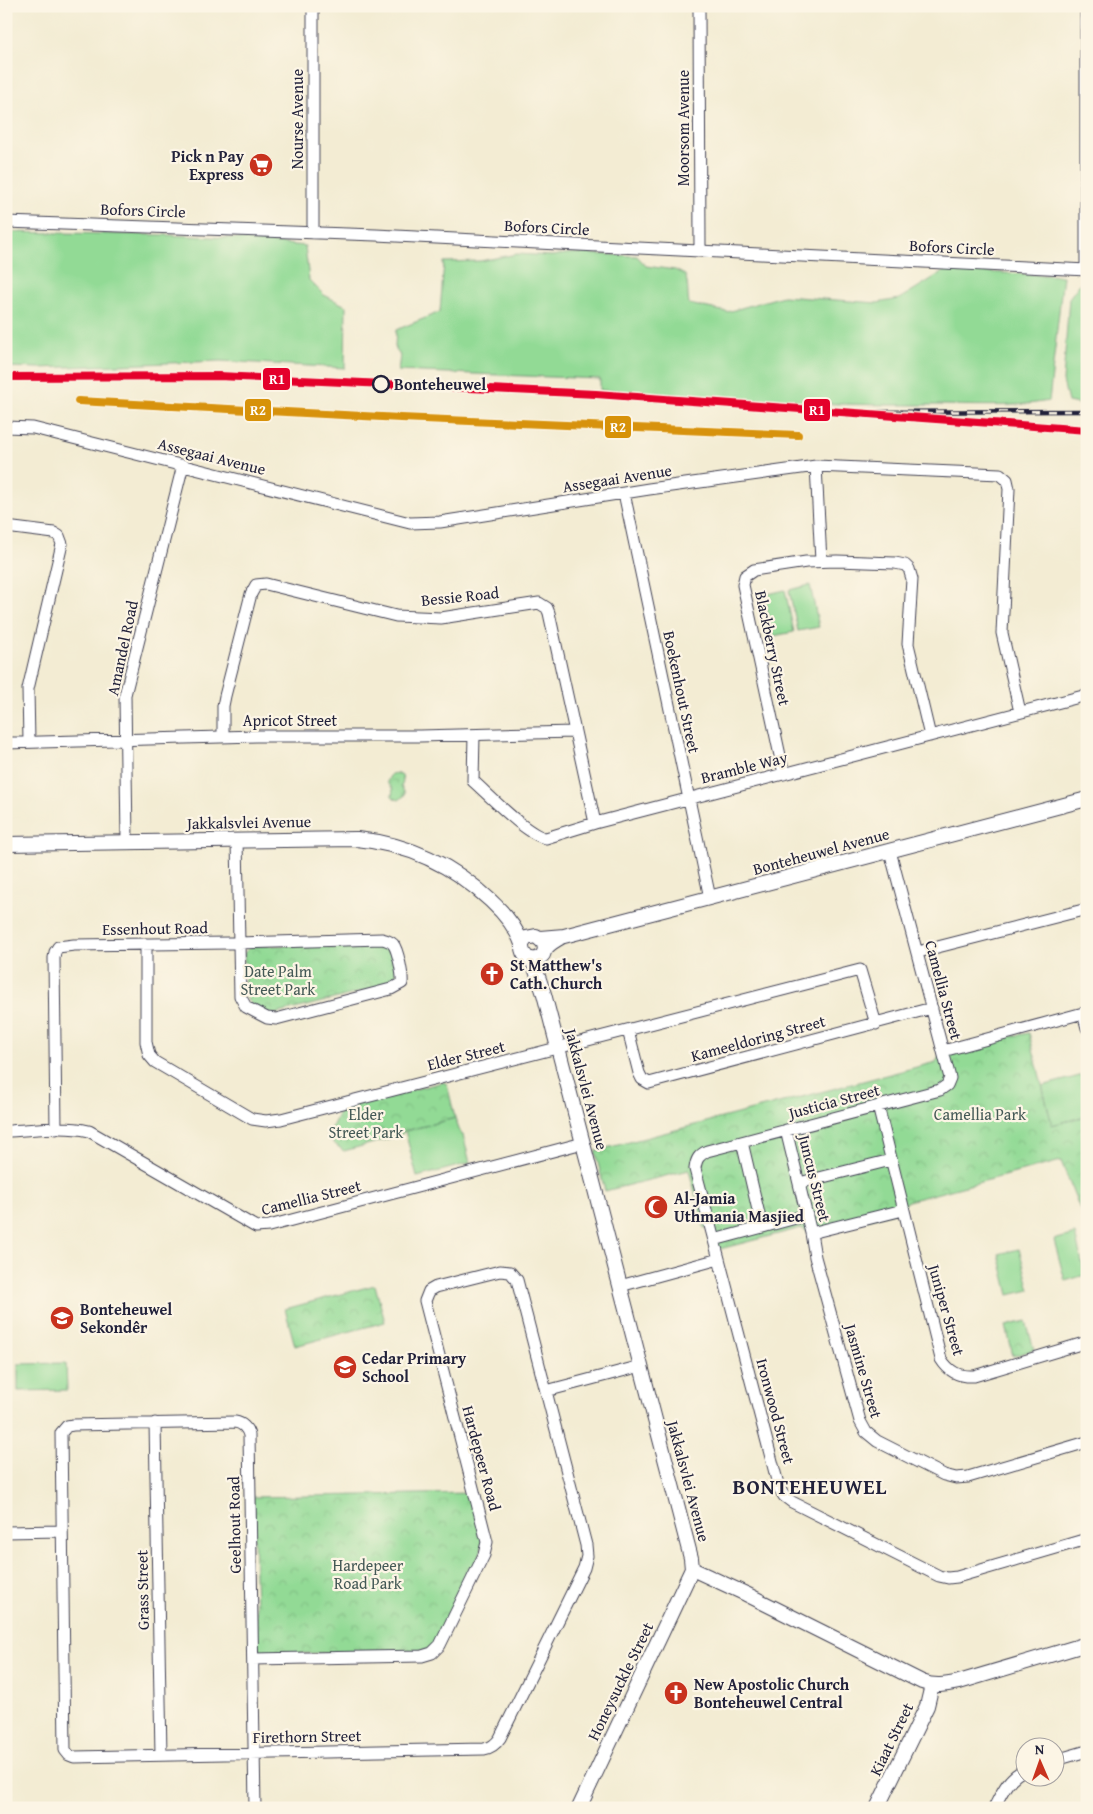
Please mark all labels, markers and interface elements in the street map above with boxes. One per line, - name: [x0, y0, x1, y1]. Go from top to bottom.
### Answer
- street label: Nourse Avenue: [285, 69, 309, 169]
- street label: Moorsom Avenue: [671, 70, 695, 186]
- place label: Pick n Pay Express: [171, 144, 245, 186]
- supermarket icon: Pick n Pay Express: [248, 152, 274, 178]
- street label: Bofors Circle: [100, 197, 186, 223]
- street label: Bofors Circle: [504, 213, 590, 241]
- street label: Bofors Circle: [909, 233, 995, 261]
- line badge: R1: [262, 367, 291, 391]
- text: R1: [269, 369, 285, 389]
- place label: Bonteheuwel: [394, 372, 486, 396]
- marker: Bonteheuwel: [372, 375, 390, 393]
- line badge: R2: [244, 398, 272, 422]
- line badge: R1: [803, 398, 831, 422]
- text: R2: [250, 400, 266, 420]
- text: R1: [809, 400, 825, 420]
- line badge: R2: [604, 415, 632, 439]
- text: R2: [610, 417, 626, 437]
- street label: Assegaai Avenue: [156, 431, 268, 481]
- street label: Assegaai Avenue: [561, 458, 673, 498]
- street label: Bessie Road: [420, 580, 501, 612]
- street label: Blackberry Street: [749, 588, 797, 708]
- street label: Amandel Road: [100, 598, 144, 698]
- street label: Boekenhout Street: [657, 629, 707, 756]
- street label: Apricot Street: [243, 708, 338, 732]
- street label: Bramble Way: [698, 745, 790, 789]
- street label: Jakkalsvlei Avenue: [185, 809, 311, 835]
- street label: Bonteheuwel Avenue: [750, 821, 892, 881]
- street label: Essenhout Road: [102, 915, 209, 941]
- street label: Camellia Street: [919, 938, 969, 1043]
- place label: St Matthew's Cath. Church: [510, 953, 603, 995]
- park label: Date Palm Street Park: [241, 959, 316, 1001]
- church icon: St Matthew's Cath. Church: [479, 961, 505, 987]
- street label: Kameeldoring Street: [688, 1008, 828, 1067]
- street label: Jakkalsvlei Avenue: [559, 1024, 615, 1152]
- street label: Elder Street: [425, 1034, 508, 1076]
- street label: Justicia Street: [784, 1077, 883, 1125]
- park label: Elder Street Park: [329, 1102, 404, 1144]
- park label: Camellia Park: [934, 1102, 1027, 1126]
- street label: Juncus Street: [792, 1130, 837, 1224]
- street label: Camellia Street: [259, 1173, 364, 1221]
- place label: Al-Jamia Uthmania Masjied: [674, 1186, 805, 1228]
- mosque icon: Al-Jamia Uthmania Masjied: [643, 1194, 669, 1220]
- street label: Juniper Street: [922, 1260, 972, 1359]
- place label: Bonteheuwel Sekondêr: [80, 1297, 172, 1339]
- school or university icon: Bonteheuwel Sekondêr: [49, 1305, 75, 1331]
- street label: Jasmine Street: [839, 1319, 889, 1421]
- place label: Cedar Primary School: [362, 1346, 467, 1388]
- school or university icon: Cedar Primary School: [332, 1354, 358, 1380]
- street label: Ironwood Street: [750, 1356, 802, 1467]
- street label: Hardepeer Road: [456, 1403, 508, 1514]
- street label: Jakkalsvlei Avenue: [661, 1416, 717, 1544]
- district label: BONTEHEUWEL: [733, 1471, 887, 1502]
- street label: Geelhout Road: [221, 1476, 247, 1574]
- street label: Grass Street: [129, 1549, 155, 1630]
- park label: Hardepeer Road Park: [333, 1553, 404, 1595]
- street label: Honeysuckle Street: [581, 1617, 659, 1744]
- place label: New Apostolic Church Bonteheuwel Central: [694, 1672, 850, 1714]
- church icon: New Apostolic Church Bonteheuwel Central: [663, 1680, 689, 1706]
- street label: Kiaat Street: [863, 1698, 919, 1780]
- street label: Firethorn Street: [253, 1723, 362, 1749]
- north arrow: [1016, 1736, 1066, 1786]
- text: N: [1035, 1739, 1045, 1759]

